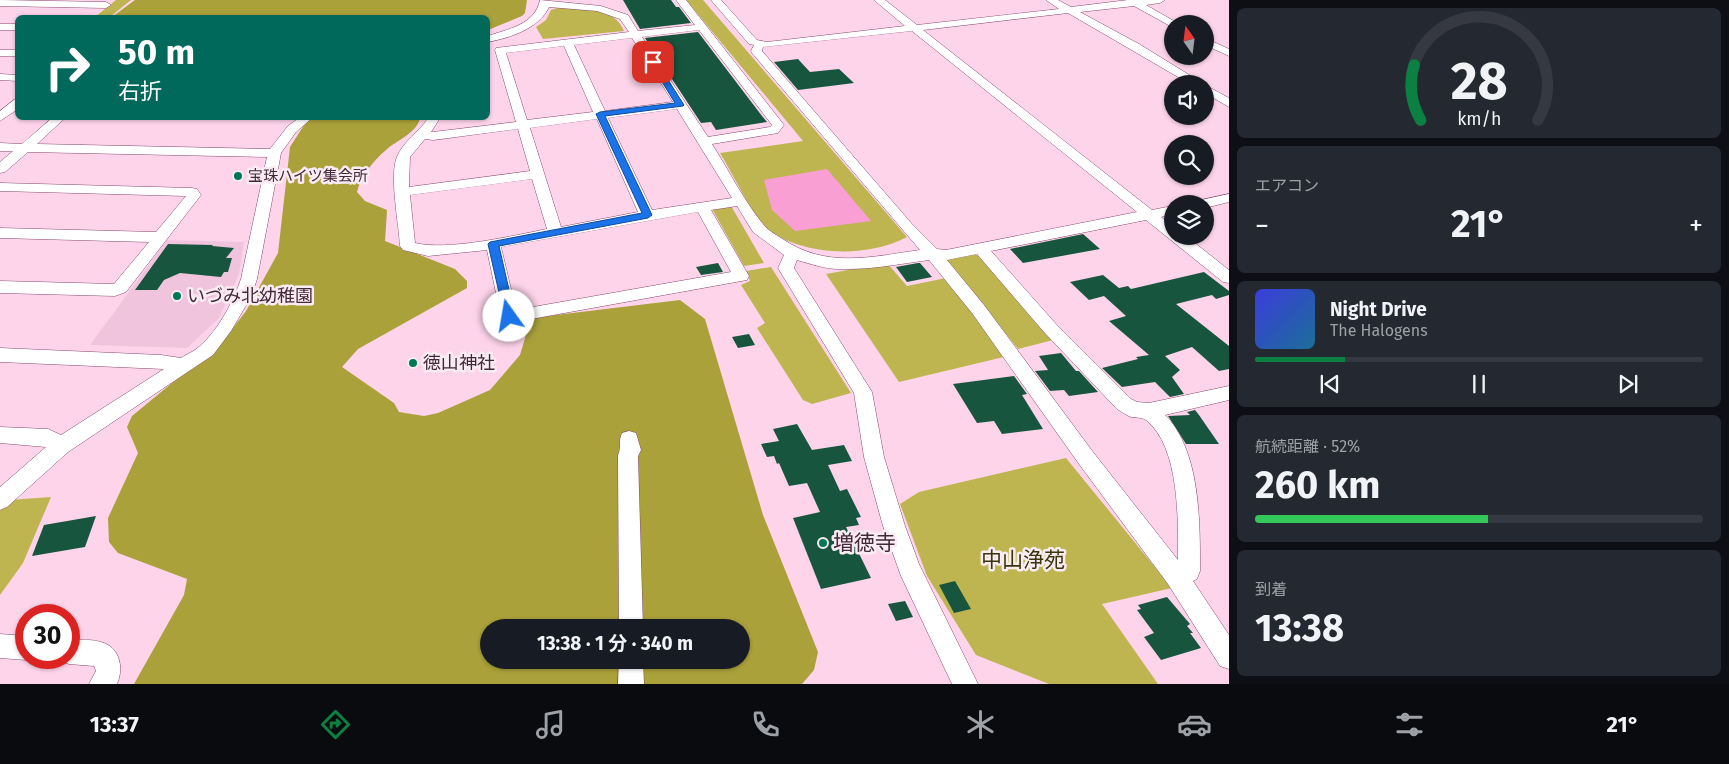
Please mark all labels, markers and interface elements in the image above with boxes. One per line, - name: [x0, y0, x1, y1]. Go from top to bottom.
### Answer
- north arrow: [1164, 15, 1214, 65]
- map controls: [1164, 15, 1214, 245]
- text: 50 m: [118, 31, 195, 73]
- icon: right: [35, 35, 100, 100]
- pin: [632, 41, 674, 83]
- icon: arrive: [639, 48, 667, 76]
- text: 28: [1450, 50, 1508, 113]
- button: sound: [1164, 75, 1214, 125]
- text: 右折: [118, 78, 162, 105]
- text: km/h: [1457, 108, 1501, 130]
- button: search: [1164, 135, 1214, 185]
- place label: 宝珠ハイツ集会所: [248, 167, 368, 185]
- marker: 宝珠ハイツ集会所: [232, 170, 244, 182]
- text: エアコン: [1255, 176, 1319, 195]
- button: layers: [1164, 195, 1214, 245]
- text: 21°: [1451, 201, 1507, 247]
- text: −: [1255, 209, 1269, 242]
- text: +: [1689, 209, 1703, 242]
- place label: いづみ北幼稚園: [187, 285, 313, 307]
- position arrow: [482, 289, 534, 341]
- marker: いづみ北幼稚園: [171, 290, 183, 302]
- text: Night Drive: [1330, 298, 1427, 321]
- text: The Halogens: [1330, 321, 1428, 340]
- place label: 徳山神社: [423, 352, 495, 374]
- marker: 徳山神社: [407, 357, 419, 369]
- icon: previous: [1316, 370, 1344, 398]
- icon: pause: [1465, 370, 1493, 398]
- icon: next: [1614, 370, 1642, 398]
- text: 航続距離 · 52%: [1255, 437, 1360, 456]
- text: 260 km: [1255, 462, 1380, 508]
- place label: 増徳寺: [833, 530, 896, 556]
- marker: 増徳寺: [817, 537, 829, 549]
- park label: 中山浄苑: [981, 547, 1065, 573]
- text: 到着: [1255, 580, 1287, 599]
- speed limit sign: 30: [15, 604, 80, 669]
- text: 13:38: [1255, 605, 1344, 651]
- text: 13:38 · 1 分 · 340 m: [537, 632, 693, 655]
- icon: directions: [318, 707, 353, 742]
- icon: music: [533, 707, 568, 742]
- icon: phone: [748, 707, 783, 742]
- icon: climate: [963, 707, 998, 742]
- icon: car: [1177, 707, 1212, 742]
- icon: filters: [1392, 707, 1427, 742]
- text: 13:37: [90, 711, 139, 738]
- text: 21°: [1607, 711, 1639, 738]

